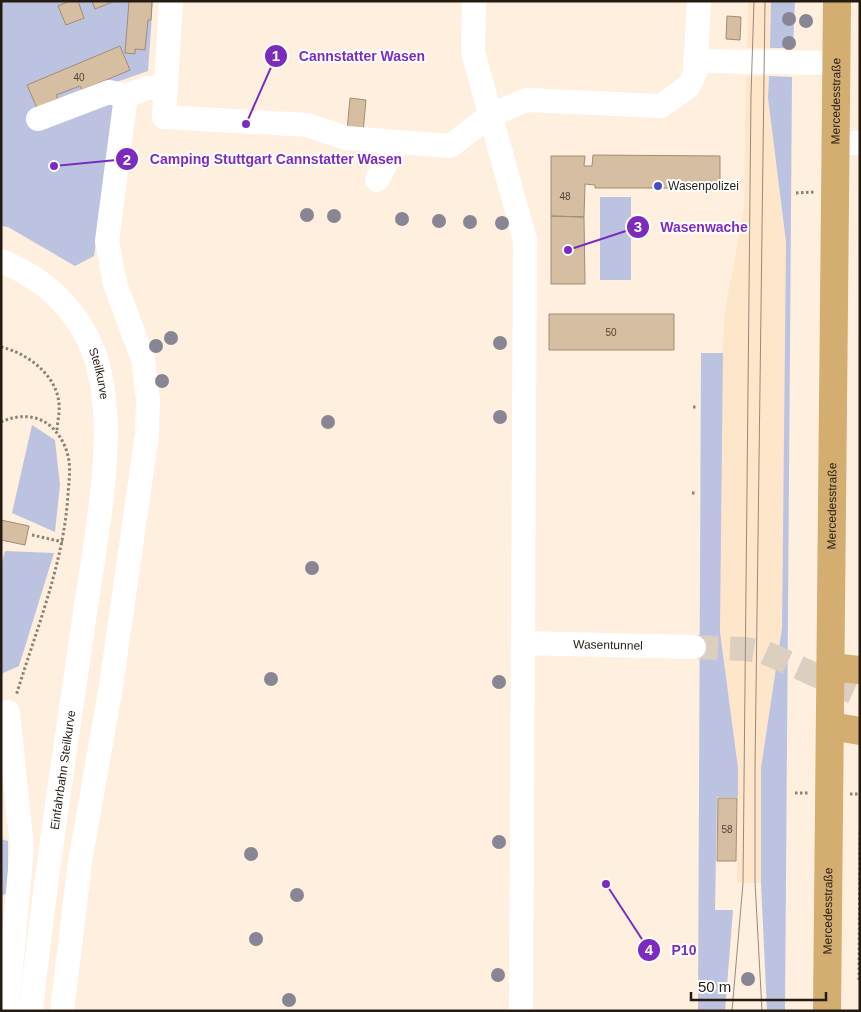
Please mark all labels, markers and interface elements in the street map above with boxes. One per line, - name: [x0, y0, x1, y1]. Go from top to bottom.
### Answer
- callout: Cannstatter Wasen: [263, 41, 435, 70]
- text: 1: [272, 47, 280, 64]
- text: Cannstatter Wasen: [299, 48, 425, 64]
- street label: Mercedesstraße: [829, 57, 843, 145]
- house number: 40: [73, 72, 85, 83]
- callout: Camping Stuttgart Cannstatter Wasen: [114, 145, 412, 174]
- text: 2: [123, 151, 131, 168]
- text: Camping Stuttgart Cannstatter Wasen: [150, 151, 402, 167]
- place label: Wasenpolizei: [668, 179, 739, 193]
- marker: Wasenpolizei: [652, 180, 664, 192]
- house number: 48: [559, 191, 571, 202]
- callout: Wasenwache: [625, 213, 758, 242]
- text: 3: [634, 218, 642, 235]
- text: Wasenwache: [660, 219, 748, 235]
- house number: 50: [605, 327, 617, 338]
- street label: Steilkurve: [86, 346, 111, 401]
- street label: Mercedesstraße: [825, 462, 839, 549]
- street label: Wasentunnel: [573, 637, 643, 653]
- street label: Einfahrbahn Steilkurve: [48, 709, 78, 831]
- house number: 58: [721, 824, 733, 835]
- street label: Mercedesstraße: [821, 867, 835, 954]
- callout: P10: [637, 936, 707, 965]
- text: 4: [645, 941, 654, 958]
- text: P10: [672, 942, 697, 958]
- scale bar: [691, 970, 826, 1002]
- text: 50 m: [698, 978, 731, 995]

